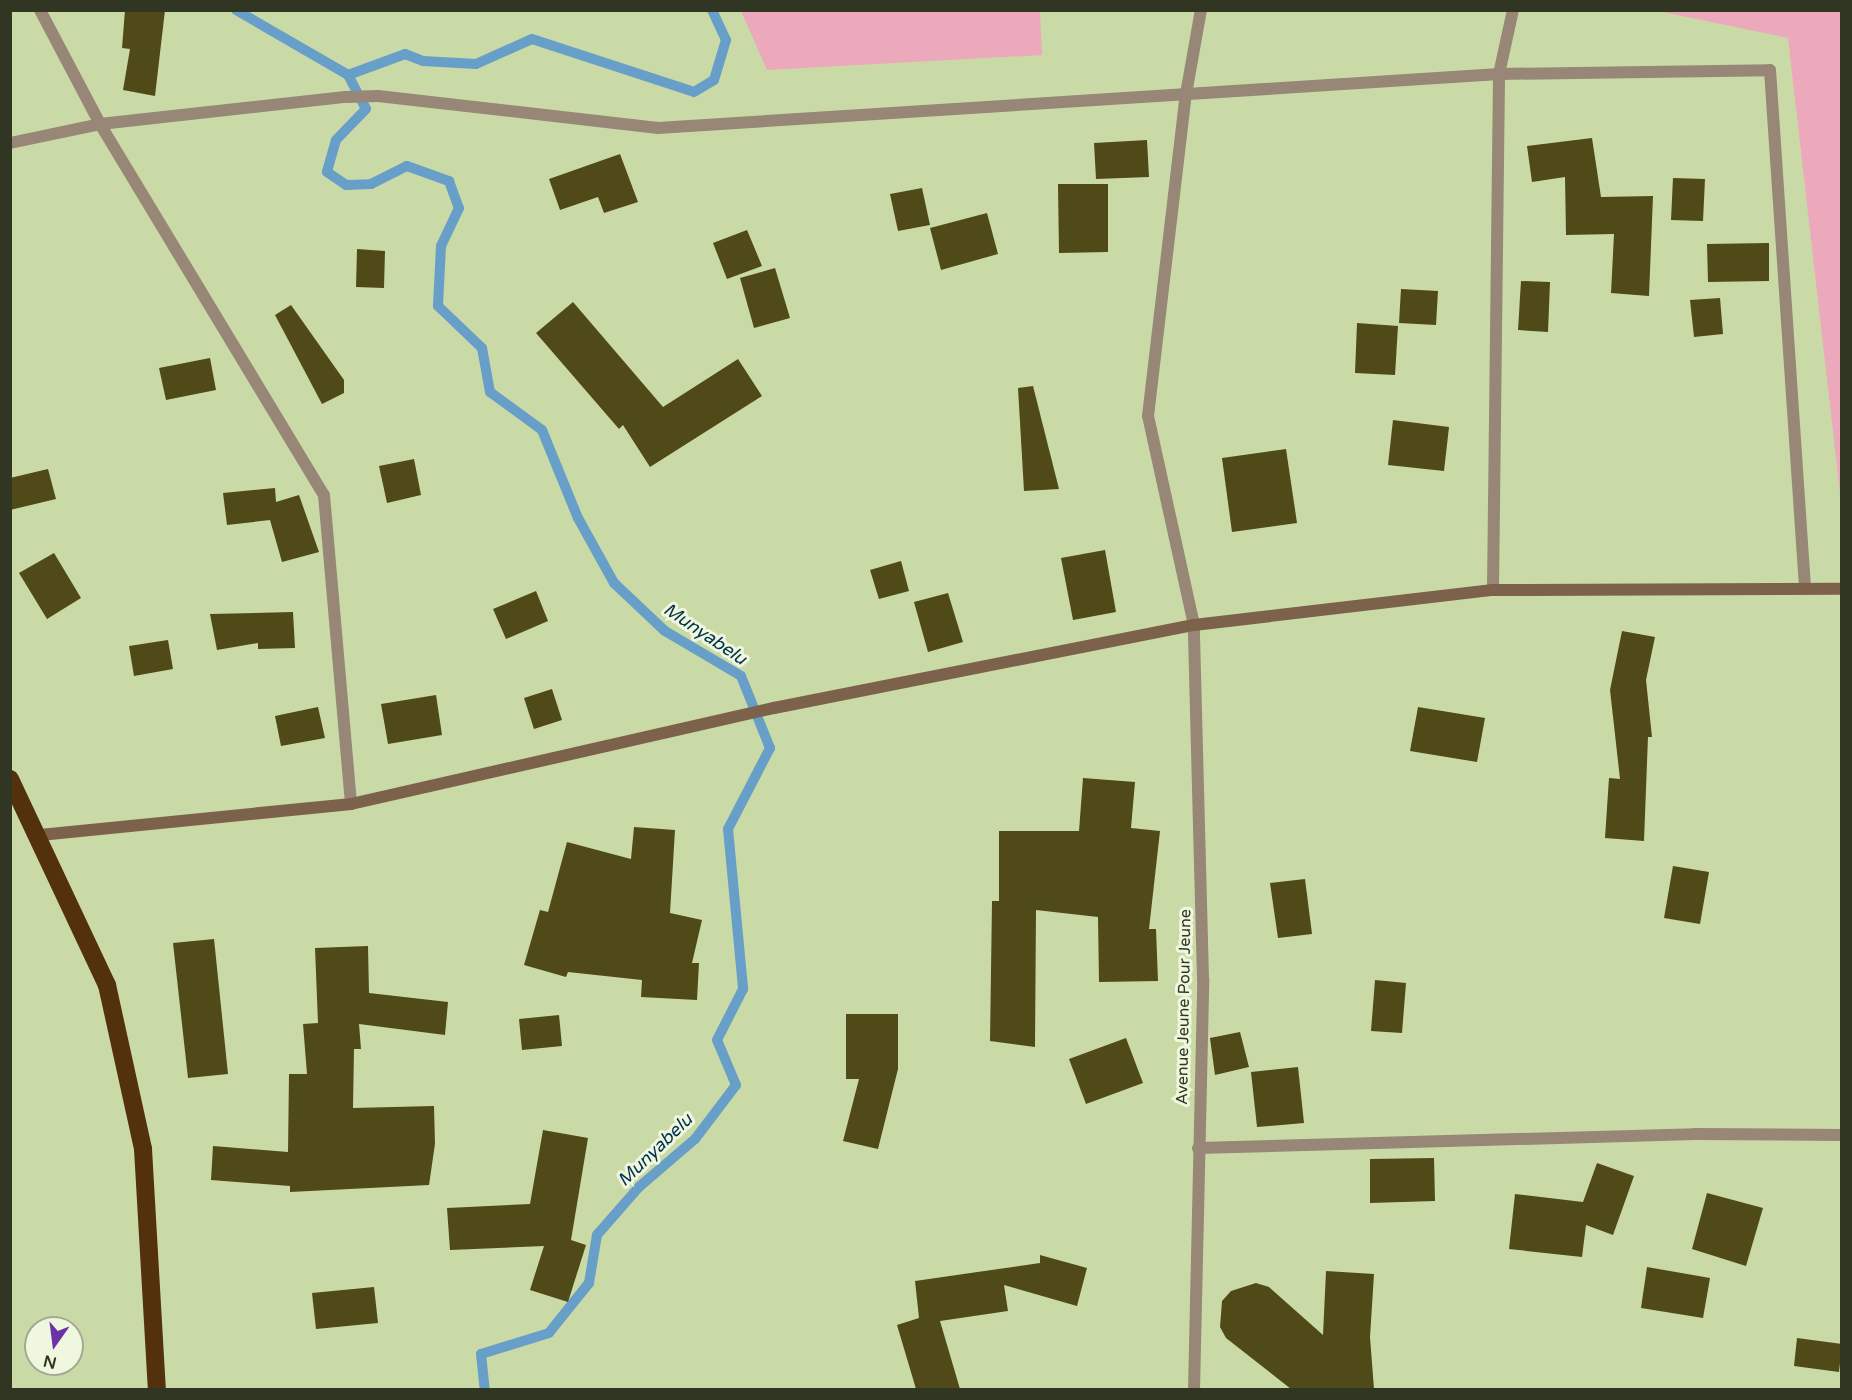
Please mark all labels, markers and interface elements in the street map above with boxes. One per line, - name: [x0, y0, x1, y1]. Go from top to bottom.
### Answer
- water label: Munyabelu: [659, 598, 751, 670]
- street label: Avenue Jeune Pour Jeune: [1173, 909, 1195, 1105]
- water label: Munyabelu: [613, 1109, 697, 1191]
- north arrow: [24, 1316, 84, 1376]
- text: N: [41, 1350, 59, 1373]

